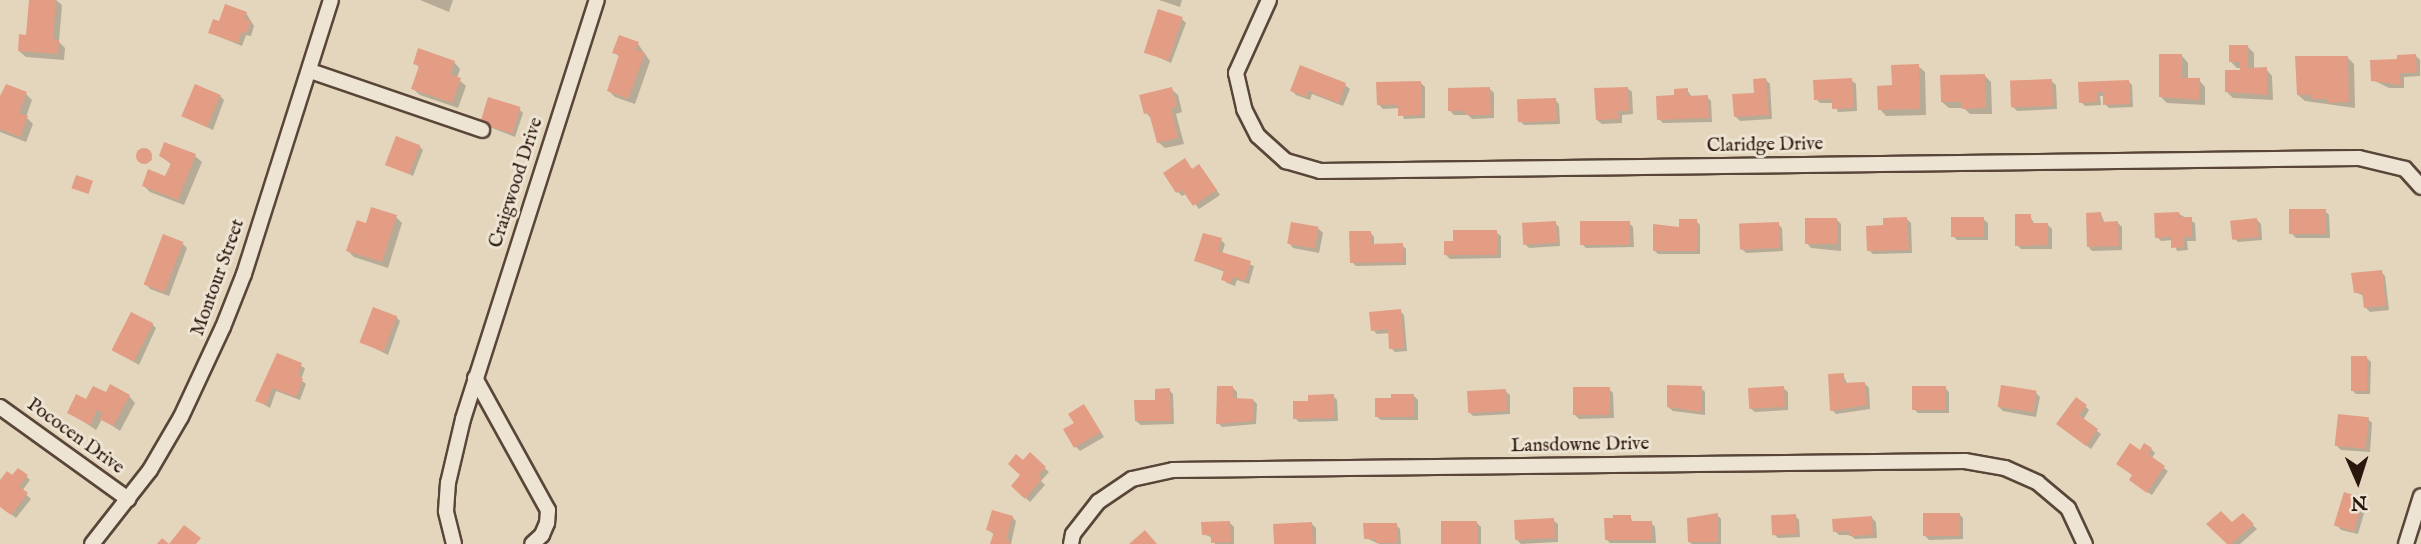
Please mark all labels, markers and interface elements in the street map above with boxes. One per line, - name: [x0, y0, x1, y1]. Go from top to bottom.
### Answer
- street label: Craigwood Drive: [485, 115, 549, 251]
- street label: Claridge Drive: [1707, 134, 1823, 158]
- street label: Montour Street: [187, 216, 251, 340]
- street label: Pococen Drive: [22, 394, 128, 480]
- street label: Lansdowne Drive: [1511, 433, 1649, 459]
- north arrow: [2323, 446, 2393, 516]
- text: N: [2350, 490, 2368, 514]

